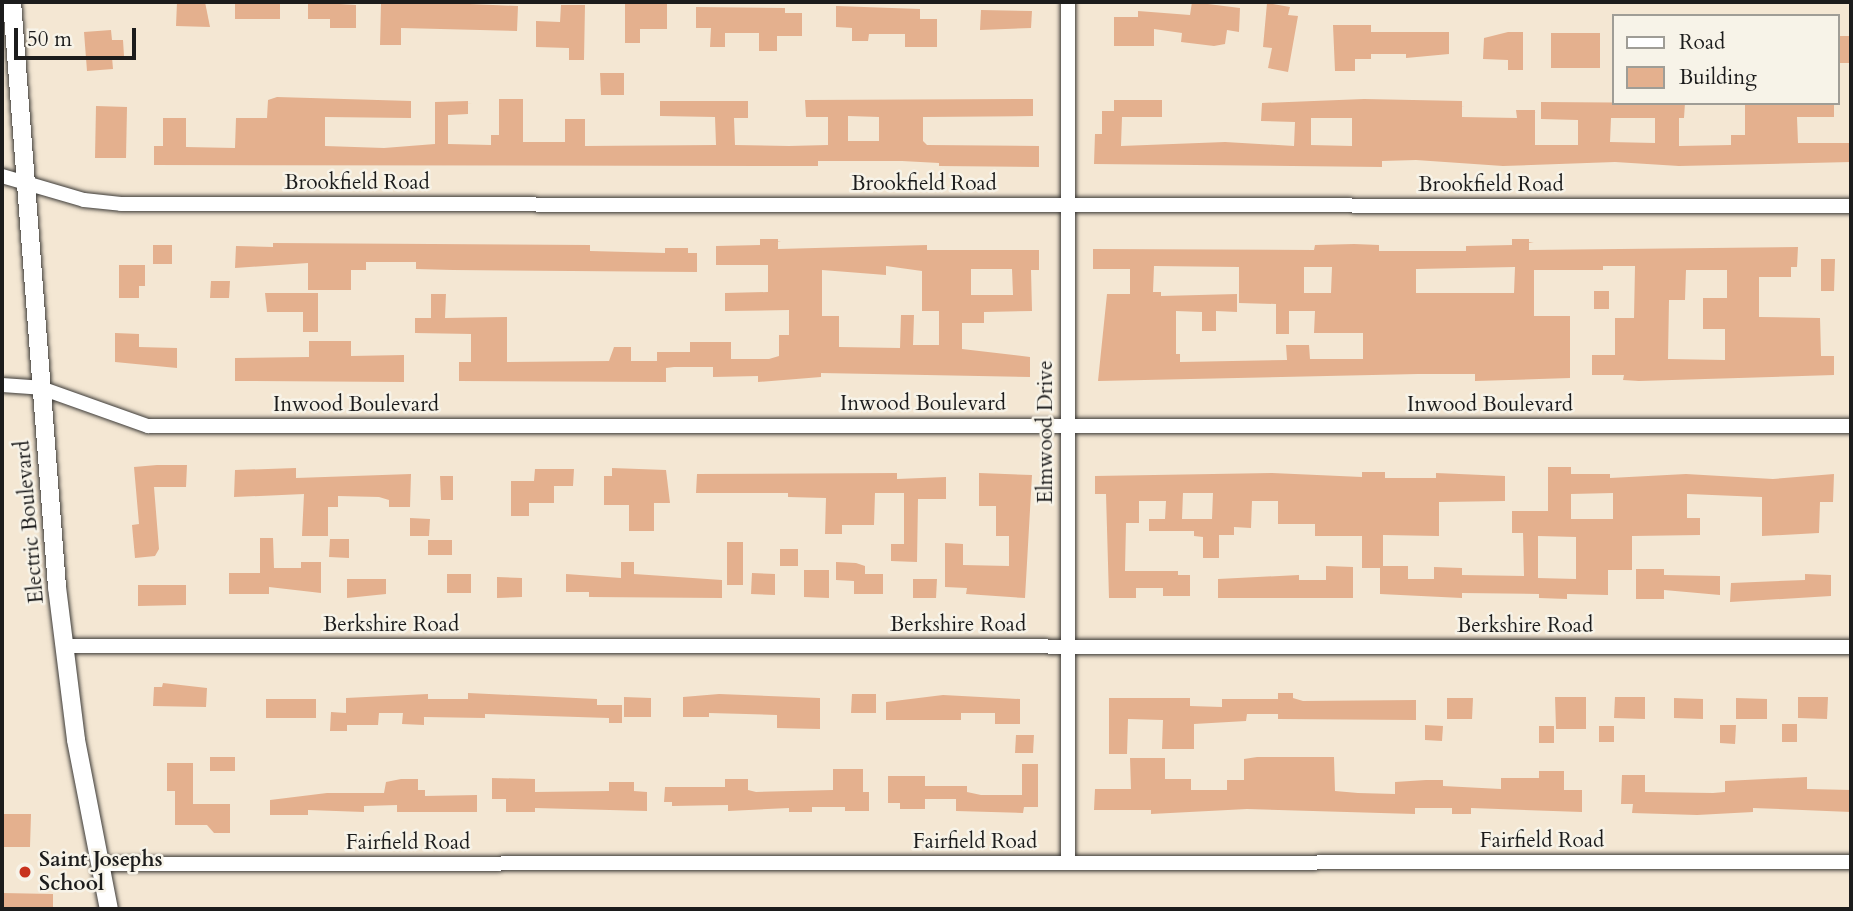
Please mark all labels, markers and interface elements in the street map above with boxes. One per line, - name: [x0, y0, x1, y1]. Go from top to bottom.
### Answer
- scale bar: [18, 14, 140, 58]
- legend: [1612, 14, 1839, 105]
- text: 50 m: [27, 25, 72, 54]
- text: Road: [1679, 28, 1725, 57]
- text: Building: [1679, 63, 1757, 92]
- street label: Brookfield Road: [284, 170, 430, 196]
- street label: Brookfield Road: [851, 171, 997, 197]
- street label: Brookfield Road: [1418, 172, 1564, 198]
- street label: Elmwood Drive: [1033, 360, 1059, 504]
- street label: Inwood Boulevard: [840, 391, 1006, 417]
- street label: Inwood Boulevard: [273, 392, 439, 418]
- street label: Inwood Boulevard: [1407, 392, 1573, 418]
- street label: Electric Boulevard: [10, 440, 50, 604]
- street label: Berkshire Road: [323, 612, 459, 638]
- street label: Berkshire Road: [890, 612, 1026, 638]
- street label: Berkshire Road: [1457, 613, 1593, 639]
- street label: Fairfield Road: [1480, 828, 1604, 854]
- street label: Fairfield Road: [913, 829, 1037, 855]
- street label: Fairfield Road: [346, 830, 470, 856]
- place label: Saint Josephs School: [39, 847, 162, 897]
- marker: Saint Josephs School: [17, 864, 33, 880]

